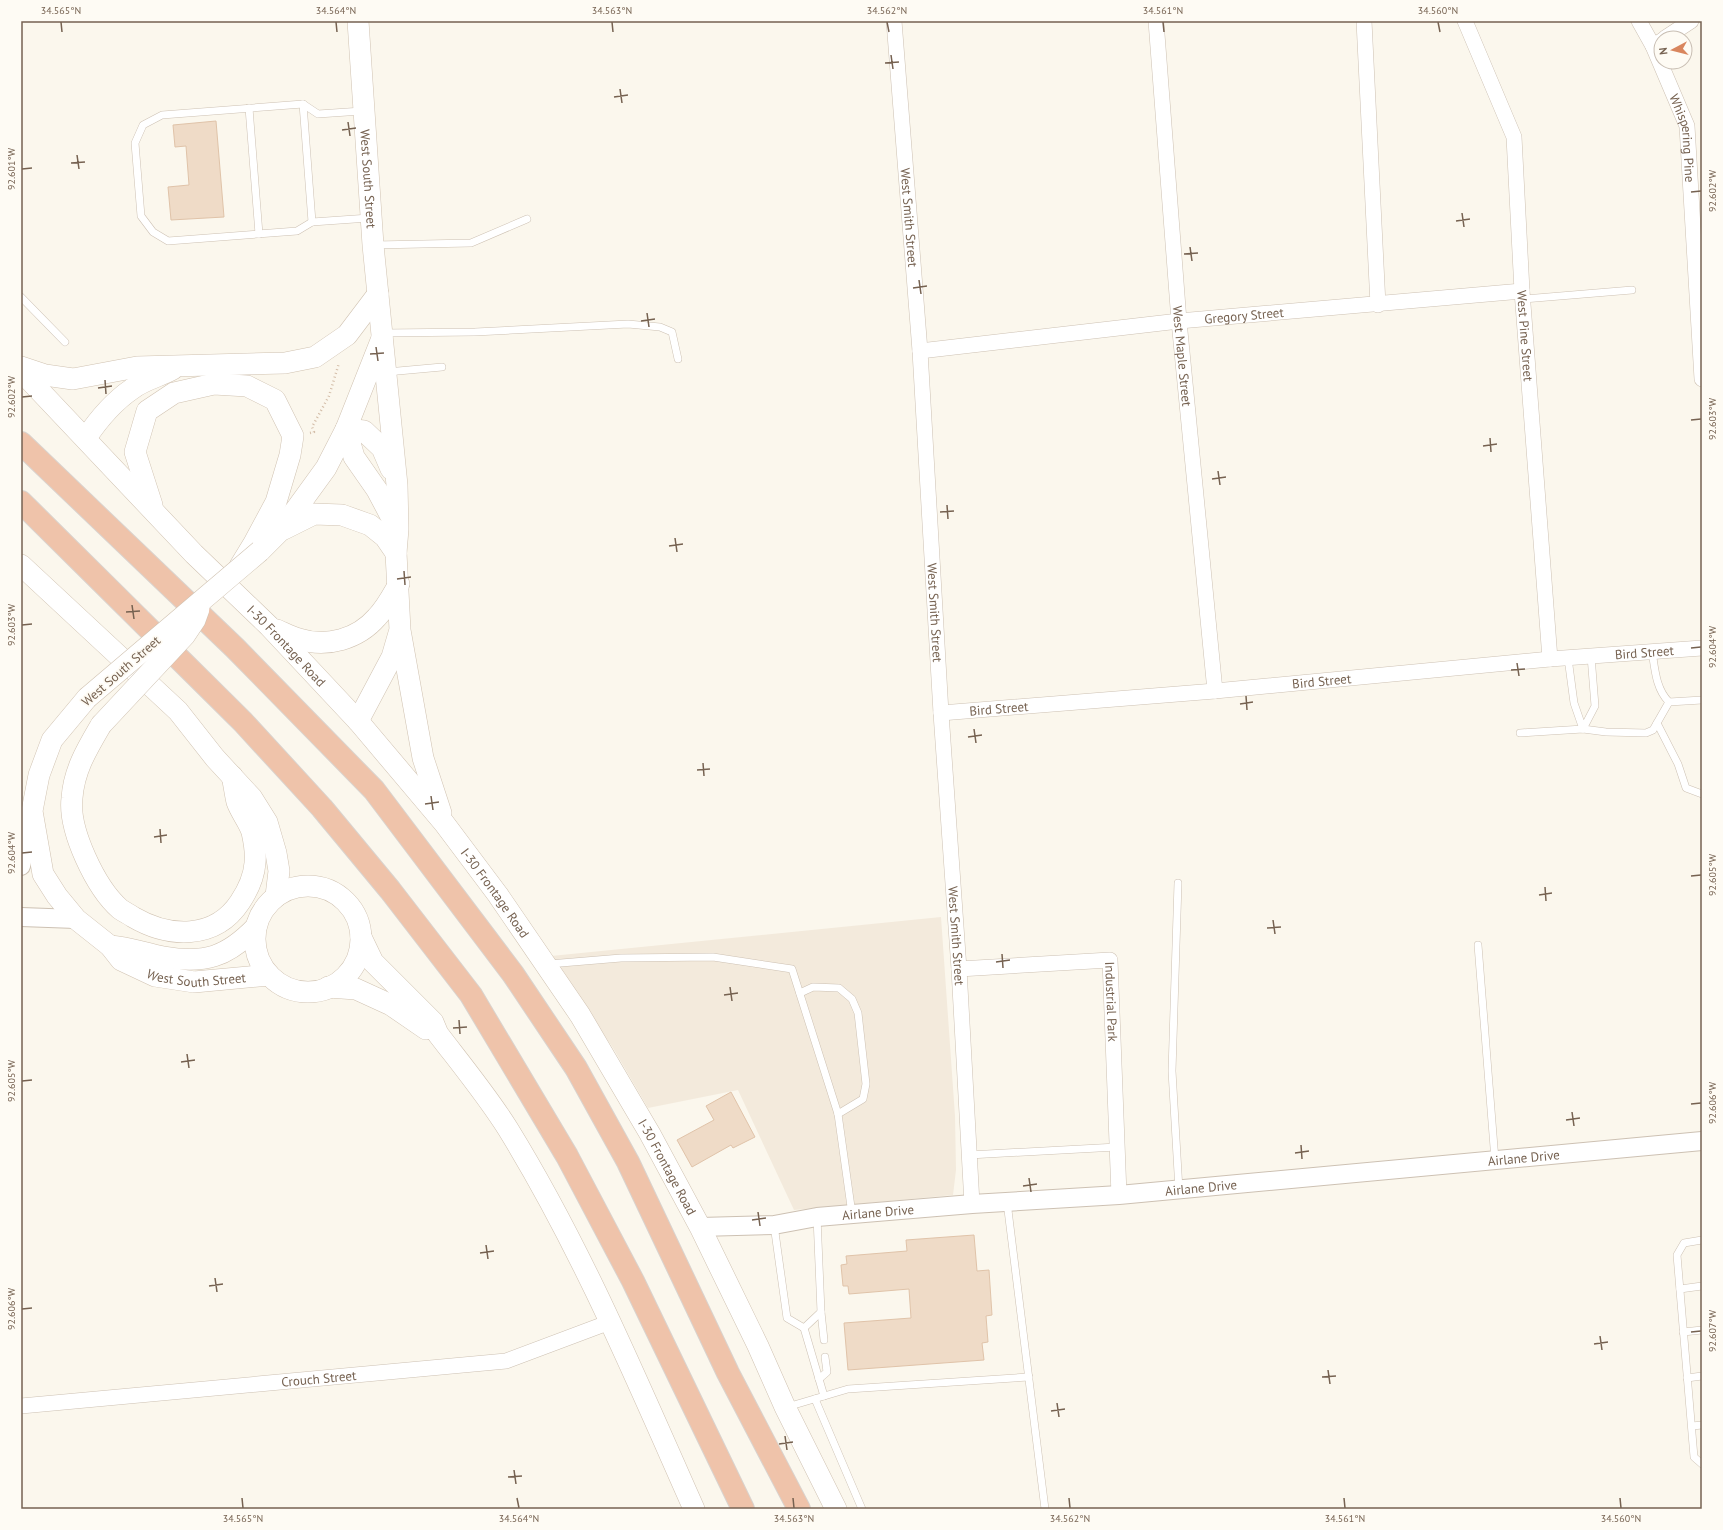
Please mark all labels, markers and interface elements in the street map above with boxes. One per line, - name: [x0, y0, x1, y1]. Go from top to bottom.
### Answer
- text: 34.565°N: [41, 4, 81, 17]
- text: 34.564°N: [316, 4, 356, 17]
- text: 34.563°N: [592, 4, 632, 17]
- text: 34.562°N: [867, 4, 907, 17]
- text: 34.561°N: [1143, 4, 1183, 17]
- text: 34.560°N: [1418, 4, 1458, 17]
- north arrow: [1653, 30, 1693, 70]
- text: N: [1656, 47, 1670, 56]
- street label: Whispering Pine: [1666, 91, 1699, 183]
- street label: West South Street: [357, 128, 380, 229]
- text: 92.601°W: [5, 147, 18, 190]
- street label: West Smith Street: [897, 167, 922, 268]
- text: 92.602°W: [1706, 169, 1719, 212]
- street label: West Pine Street: [1513, 289, 1537, 383]
- street label: Gregory Street: [1204, 303, 1285, 327]
- street label: West Maple Street: [1169, 305, 1196, 408]
- text: 92.602°W: [5, 375, 18, 418]
- text: 92.603°W: [1706, 397, 1719, 440]
- street label: West Smith Street: [924, 562, 947, 663]
- street label: I-30 Frontage Road: [243, 601, 330, 690]
- text: 92.603°W: [5, 603, 18, 646]
- text: 92.604°W: [1706, 625, 1719, 668]
- street label: West South Street: [78, 632, 164, 710]
- street label: Bird Street: [1614, 642, 1675, 663]
- street label: Bird Street: [1291, 669, 1352, 692]
- street label: Bird Street: [969, 697, 1030, 719]
- text: 92.604°W: [5, 831, 18, 874]
- street label: I-30 Frontage Road: [457, 844, 533, 941]
- text: 92.605°W: [1706, 853, 1719, 896]
- street label: West Smith Street: [945, 886, 968, 986]
- street label: Industrial Park: [1102, 961, 1122, 1043]
- street label: West South Street: [144, 965, 247, 991]
- text: 92.605°W: [5, 1059, 18, 1102]
- text: 92.606°W: [1706, 1081, 1719, 1124]
- street label: I-30 Frontage Road: [634, 1116, 700, 1218]
- street label: Airlane Drive: [1487, 1146, 1560, 1169]
- street label: Airlane Drive: [1164, 1176, 1238, 1199]
- street label: Airlane Drive: [841, 1200, 915, 1223]
- text: 92.606°W: [5, 1287, 18, 1330]
- text: 92.607°W: [1706, 1309, 1719, 1352]
- street label: Crouch Street: [280, 1366, 358, 1390]
- text: 34.565°N: [223, 1512, 263, 1525]
- text: 34.564°N: [499, 1512, 539, 1525]
- text: 34.563°N: [774, 1512, 814, 1525]
- text: 34.562°N: [1050, 1512, 1090, 1525]
- text: 34.561°N: [1325, 1512, 1365, 1525]
- text: 34.560°N: [1601, 1512, 1641, 1525]

